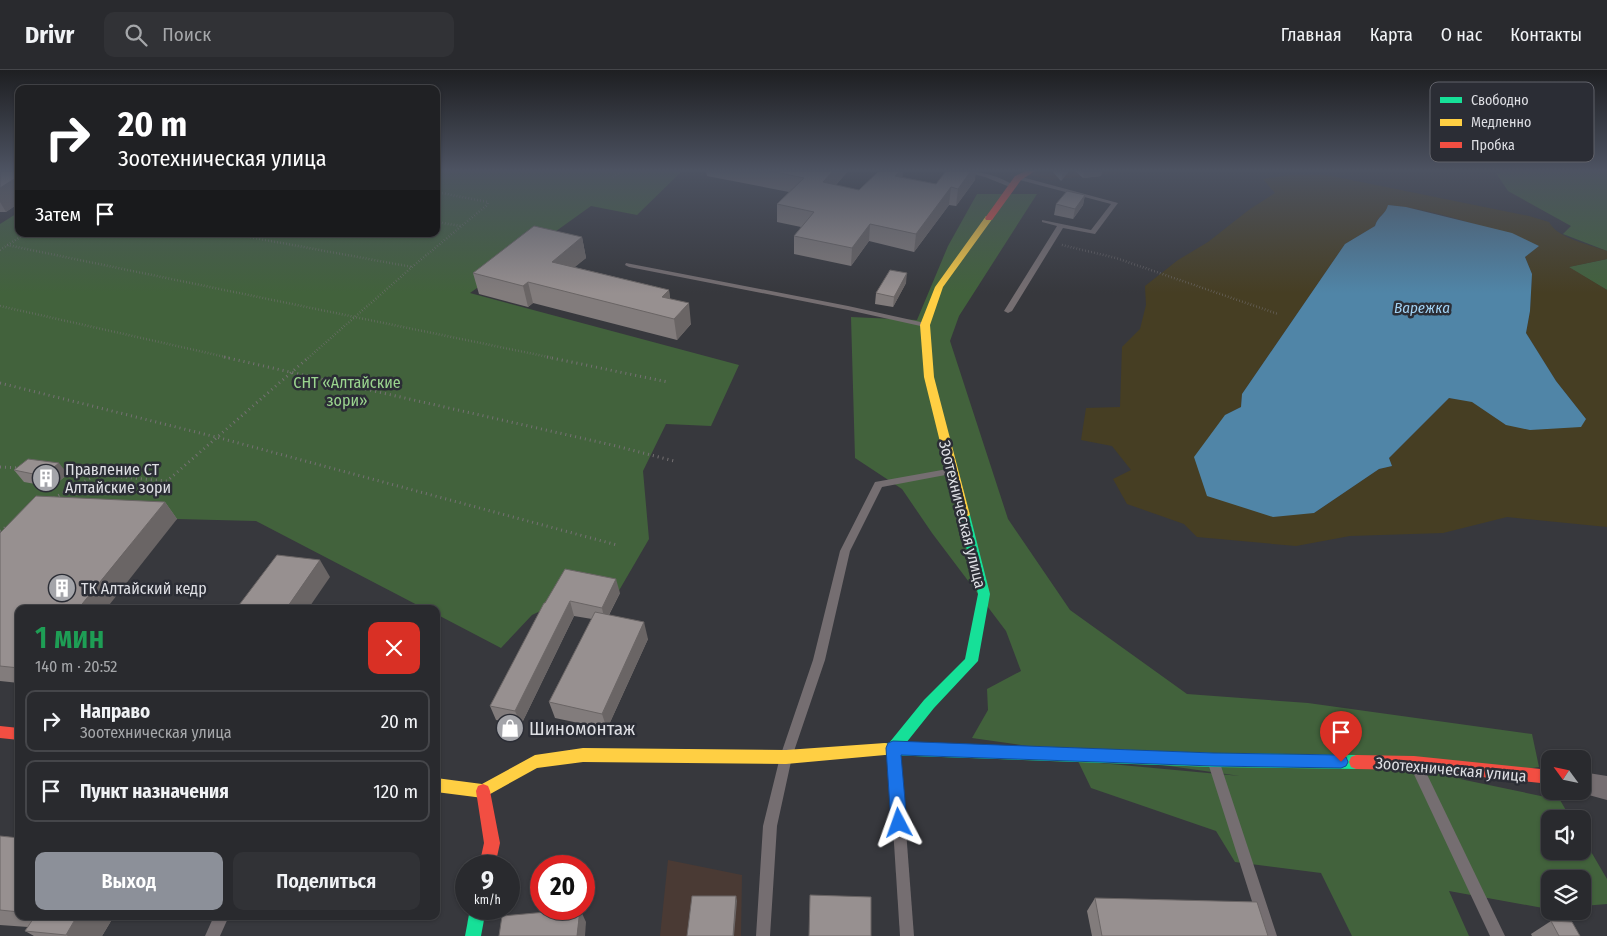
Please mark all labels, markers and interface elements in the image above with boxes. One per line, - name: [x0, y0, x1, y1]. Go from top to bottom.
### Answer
- search box: [104, 12, 454, 57]
- text: Drivr: [25, 21, 74, 49]
- icon: search: [122, 21, 150, 49]
- text: Поиск: [162, 23, 211, 46]
- text: Главная: [1281, 24, 1342, 46]
- text: Карта: [1370, 24, 1413, 46]
- text: О нас: [1441, 24, 1482, 46]
- text: Контакты: [1510, 24, 1582, 46]
- legend: [1430, 82, 1594, 162]
- text: Свободно: [1471, 92, 1529, 109]
- text: 20 m: [118, 103, 187, 145]
- icon: right: [35, 105, 100, 170]
- text: Медленно: [1471, 114, 1531, 131]
- text: Пробка: [1471, 137, 1515, 154]
- text: Зоотехническая улица: [118, 145, 326, 172]
- icon: arrive: [91, 200, 119, 228]
- text: Затем: [35, 203, 81, 226]
- water label: Варежка: [1394, 299, 1450, 317]
- park label: СНТ «Алтайские зори»: [293, 373, 401, 410]
- street label: Зоотехническая улица: [935, 438, 990, 590]
- place label: Правление СТ Алтайские зори: [65, 460, 171, 497]
- building icon: Правление СТ Алтайские зори: [31, 463, 61, 493]
- building icon: ТК Алтайский кедр: [47, 573, 77, 603]
- place label: ТК Алтайский кедр: [81, 579, 207, 598]
- text: 1 мин: [35, 620, 104, 656]
- button: close: [368, 622, 420, 674]
- text: 140 m · 20:52: [35, 657, 117, 676]
- text: Направо: [80, 700, 150, 723]
- icon: right: [37, 707, 65, 735]
- text: 20 m: [381, 710, 418, 733]
- pin: [1320, 711, 1362, 762]
- shop icon: Шиномонтаж: [495, 713, 525, 743]
- place label: Шиномонтаж: [529, 717, 635, 740]
- icon: arrive: [1327, 718, 1355, 746]
- text: Зоотехническая улица: [80, 723, 232, 742]
- north arrow: [1541, 750, 1591, 800]
- map controls: [1541, 750, 1591, 920]
- street label: Зоотехническая улица: [1375, 753, 1527, 786]
- icon: arrive: [37, 777, 65, 805]
- text: Пункт назначения: [80, 780, 229, 803]
- text: 120 m: [373, 780, 418, 803]
- position arrow: [872, 796, 924, 848]
- button: sound: [1541, 810, 1591, 860]
- button: Выход: [35, 852, 223, 910]
- button: Поделиться: [233, 852, 420, 910]
- speed limit sign: 20: [530, 855, 595, 920]
- text: 9: [481, 866, 494, 896]
- button: layers: [1541, 870, 1591, 920]
- text: km/h: [474, 893, 501, 907]

